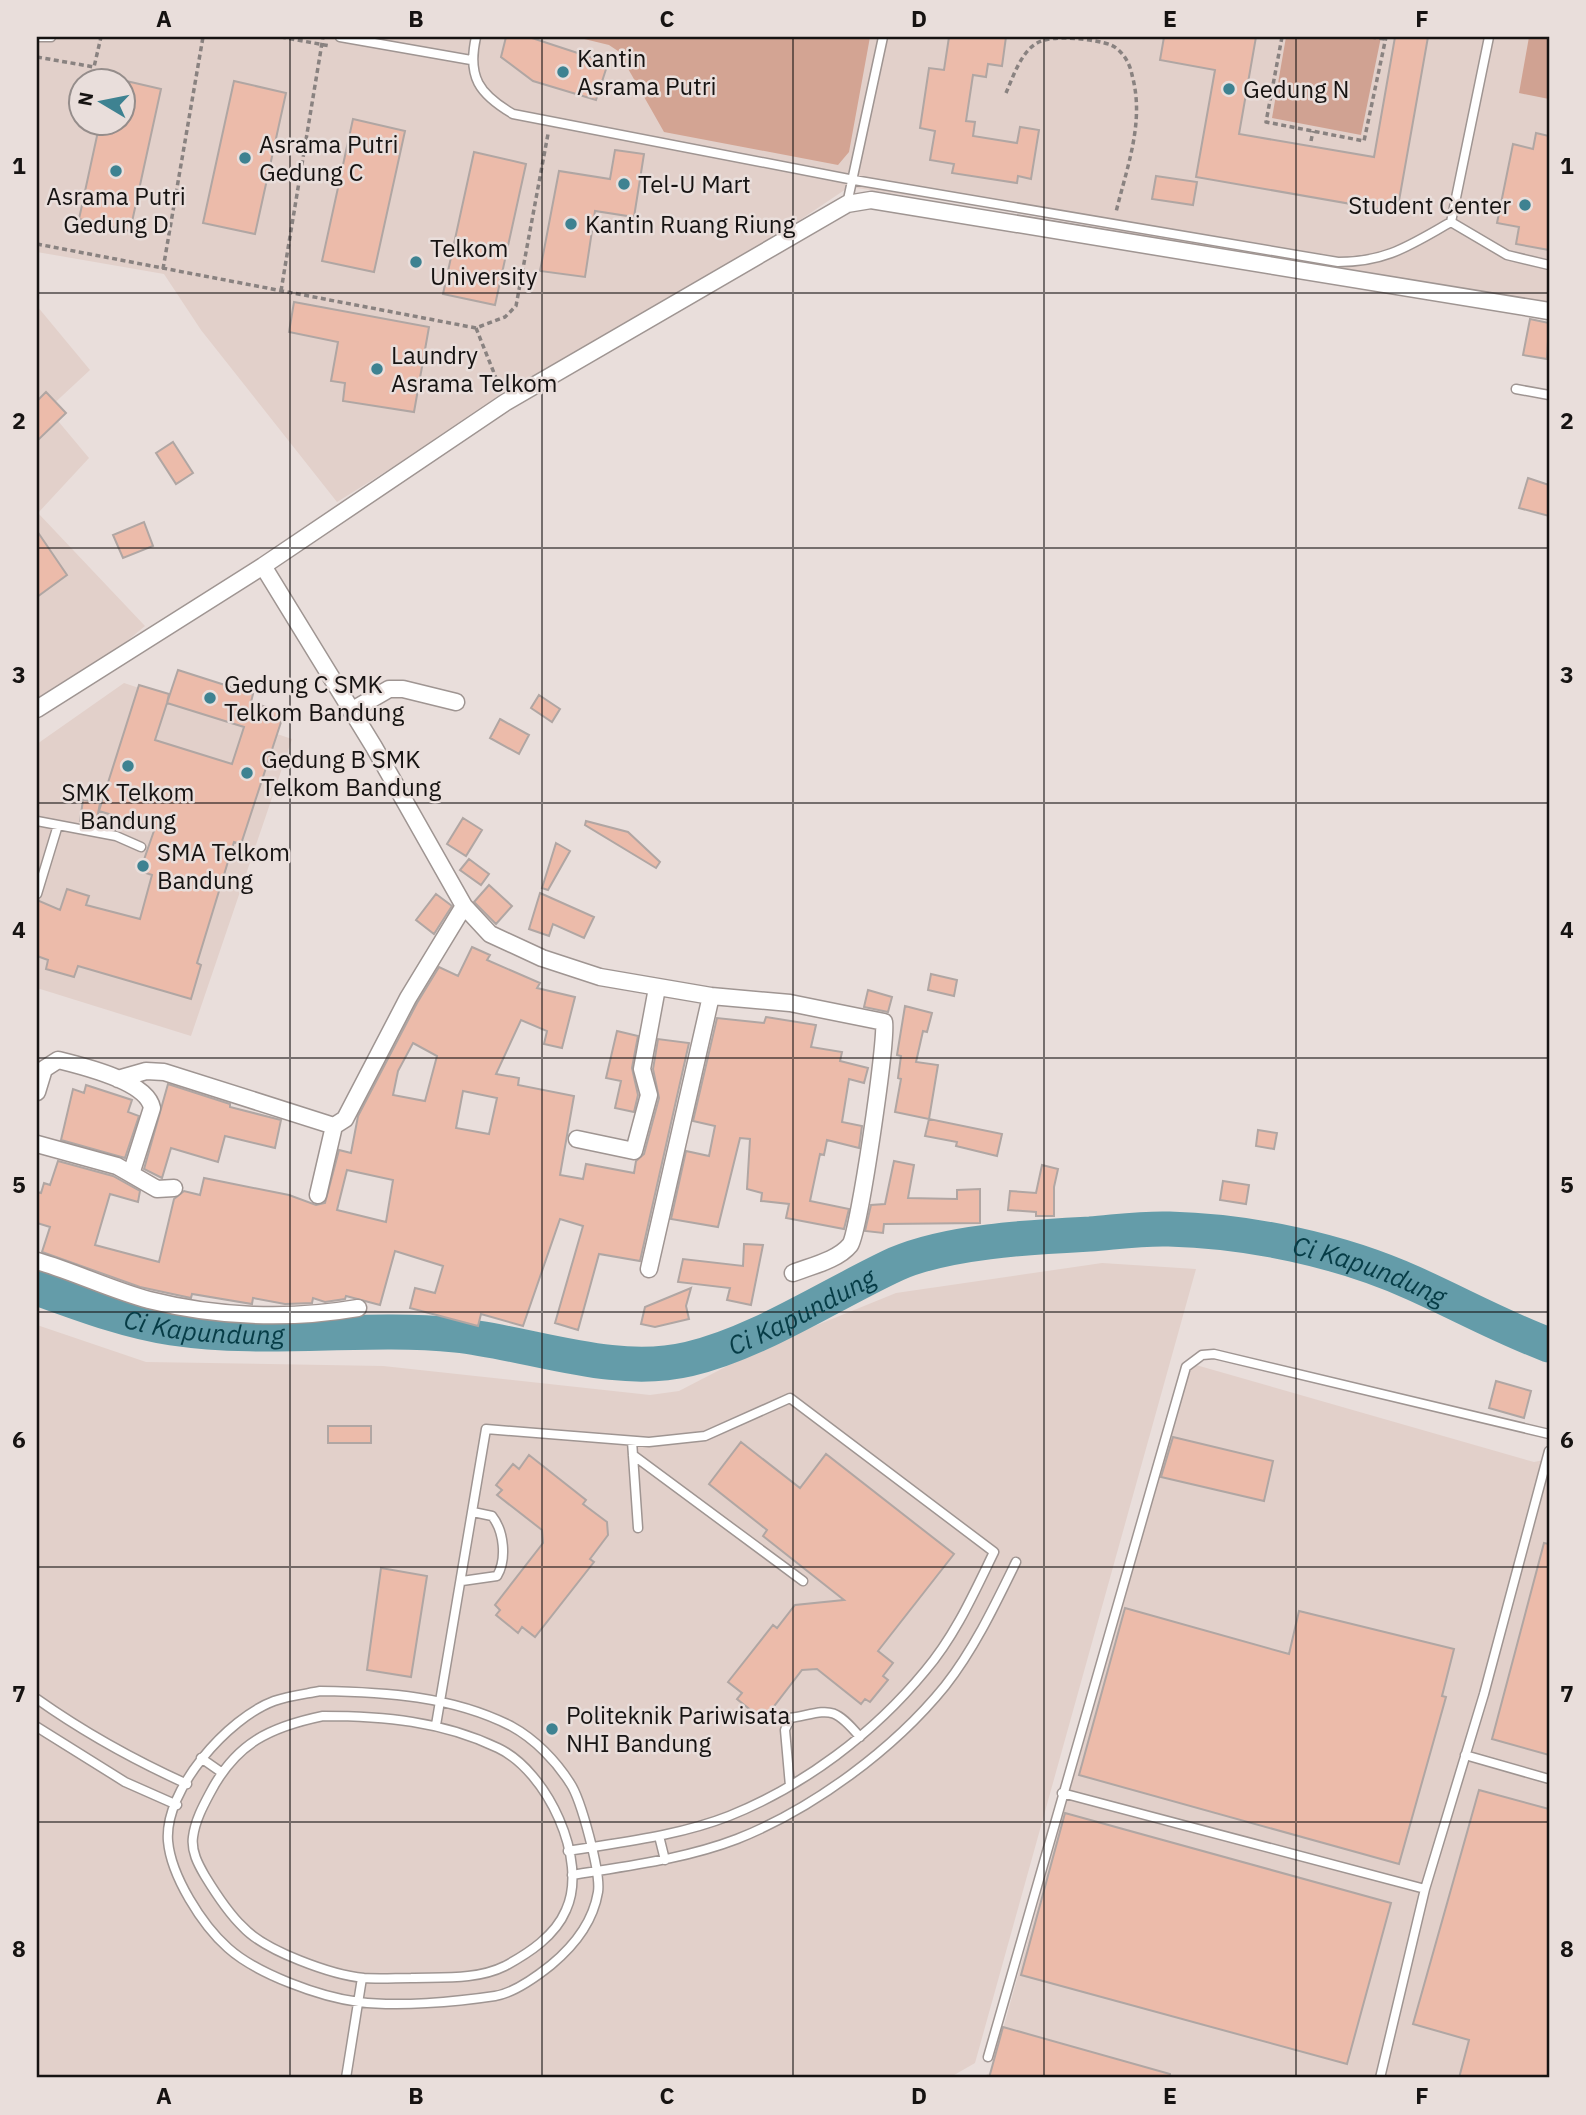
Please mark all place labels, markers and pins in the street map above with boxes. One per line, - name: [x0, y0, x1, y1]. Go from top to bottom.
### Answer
- place label: Kantin Asrama Putri: [577, 42, 716, 102]
- marker: Kantin Asrama Putri: [555, 64, 571, 80]
- place label: Gedung N: [1243, 73, 1349, 105]
- marker: Gedung N: [1221, 81, 1237, 97]
- place label: Asrama Putri Gedung C: [259, 128, 398, 188]
- marker: Asrama Putri Gedung C: [237, 150, 253, 166]
- marker: Asrama Putri Gedung D: [108, 163, 124, 179]
- place label: Tel-U Mart: [638, 168, 751, 200]
- marker: Tel-U Mart: [616, 176, 632, 192]
- place label: Asrama Putri Gedung D: [46, 180, 186, 240]
- place label: Student Center: [1348, 189, 1511, 221]
- marker: Student Center: [1517, 197, 1533, 213]
- place label: Kantin Ruang Riung: [585, 208, 795, 240]
- marker: Kantin Ruang Riung: [563, 216, 579, 232]
- place label: Telkom University: [430, 232, 538, 292]
- marker: Telkom University: [408, 254, 424, 270]
- place label: Laundry Asrama Telkom: [391, 339, 558, 399]
- marker: Laundry Asrama Telkom: [369, 361, 385, 377]
- place label: Gedung C SMK Telkom Bandung: [224, 668, 404, 728]
- marker: Gedung C SMK Telkom Bandung: [202, 690, 218, 706]
- place label: Gedung B SMK Telkom Bandung: [261, 743, 441, 803]
- marker: SMK Telkom Bandung: [120, 758, 136, 774]
- marker: Gedung B SMK Telkom Bandung: [239, 765, 255, 781]
- place label: SMK Telkom Bandung: [62, 776, 194, 836]
- place label: SMA Telkom Bandung: [157, 836, 290, 896]
- marker: SMA Telkom Bandung: [135, 858, 151, 874]
- place label: Politeknik Pariwisata NHI Bandung: [566, 1699, 790, 1759]
- marker: Politeknik Pariwisata NHI Bandung: [544, 1721, 560, 1737]

